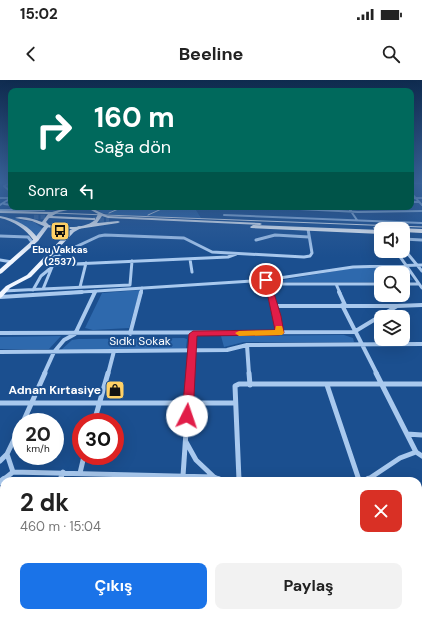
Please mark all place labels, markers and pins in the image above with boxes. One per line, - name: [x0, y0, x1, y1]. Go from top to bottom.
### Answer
- bus stop icon: Ebu Vakkas (2537): [49, 220, 71, 242]
- place label: Ebu Vakkas (2537): [32, 243, 88, 268]
- pin: [249, 263, 283, 297]
- shop icon: Adnan Kırtasiye: [104, 379, 126, 401]
- place label: Adnan Kırtasiye: [9, 382, 101, 398]

